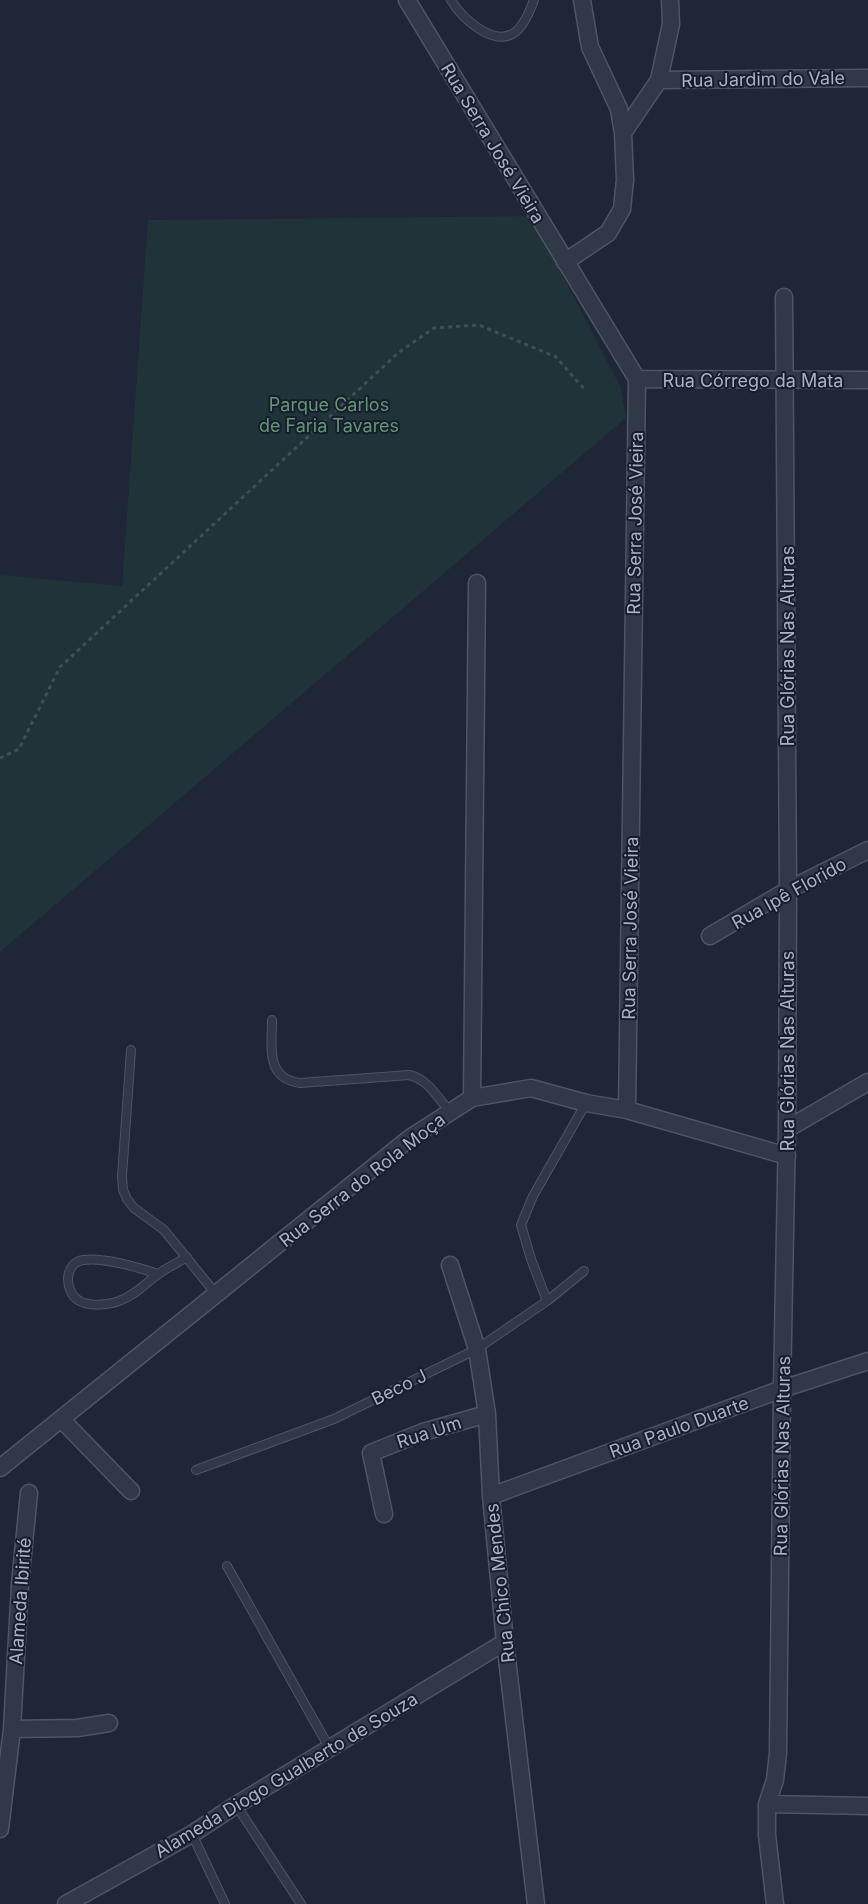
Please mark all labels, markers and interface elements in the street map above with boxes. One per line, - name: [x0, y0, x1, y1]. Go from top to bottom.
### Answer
- street label: Rua Serra José Vieira: [437, 59, 549, 227]
- street label: Rua Jardim do Vale: [681, 67, 845, 91]
- street label: Rua Córrego da Mata: [663, 370, 843, 391]
- park label: Parque Carlos de Faria Tavares: [259, 394, 399, 436]
- street label: Rua Serra José Vieira: [623, 431, 647, 615]
- street label: Rua Glórias Nas Alturas: [777, 546, 798, 746]
- street label: Rua Serra José Vieira: [618, 836, 642, 1020]
- street label: Rua Ipê Florido: [728, 853, 850, 933]
- street label: Rua Glórias Nas Alturas: [777, 951, 798, 1151]
- street label: Rua Serra do Rola Moça: [275, 1109, 449, 1251]
- street label: Rua Glórias Nas Alturas: [770, 1356, 794, 1556]
- street label: Beco J: [368, 1365, 430, 1409]
- street label: Rua Paulo Duarte: [606, 1392, 752, 1462]
- street label: Rua Um: [394, 1412, 464, 1452]
- street label: Rua Chico Mendes: [481, 1502, 519, 1664]
- street label: Alameda Ibirité: [5, 1537, 35, 1665]
- street label: Alameda Diogo Gualberto de Souza: [151, 1688, 421, 1862]

